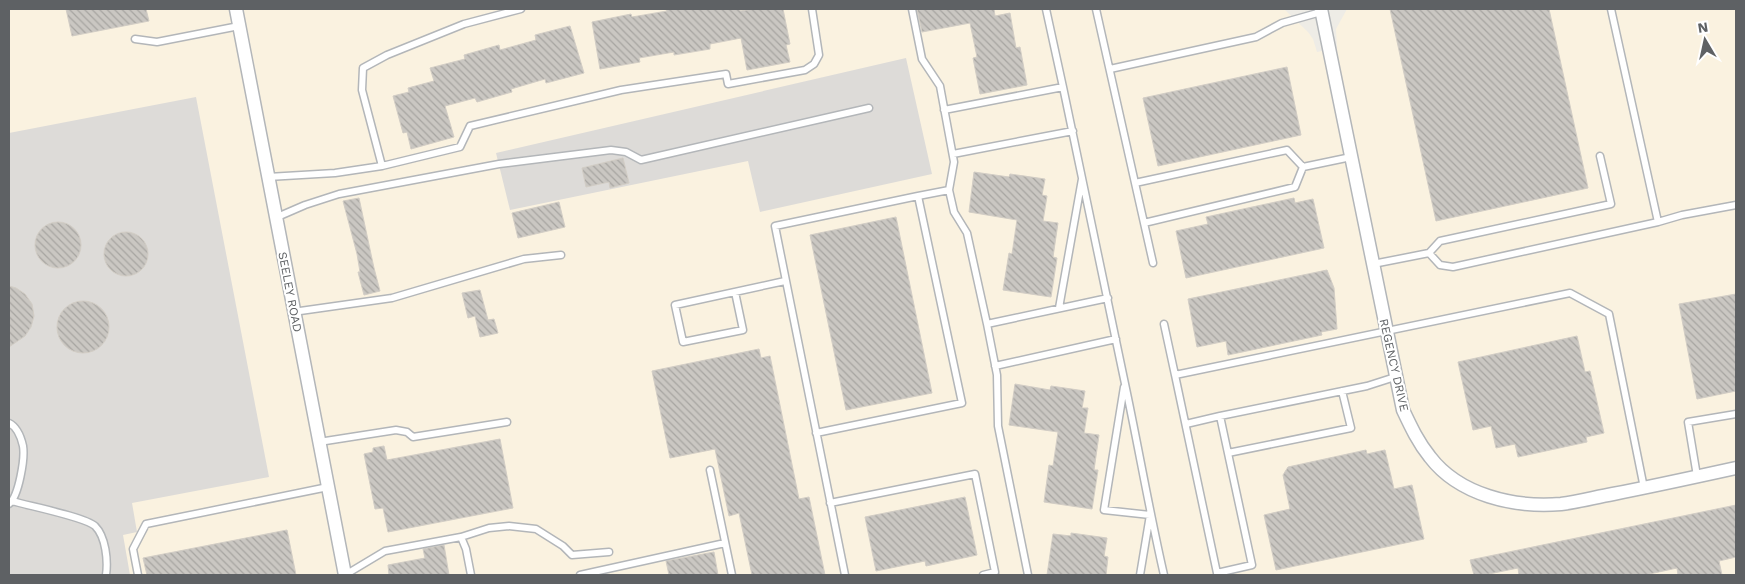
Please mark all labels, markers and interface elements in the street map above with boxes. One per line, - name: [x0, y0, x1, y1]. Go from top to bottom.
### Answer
- north arrow: [1680, 15, 1730, 65]
- text: N: [1697, 18, 1709, 36]
- street label: SEELEY ROAD: [275, 251, 305, 333]
- street label: REGENCY DRIVE: [1377, 317, 1412, 413]

